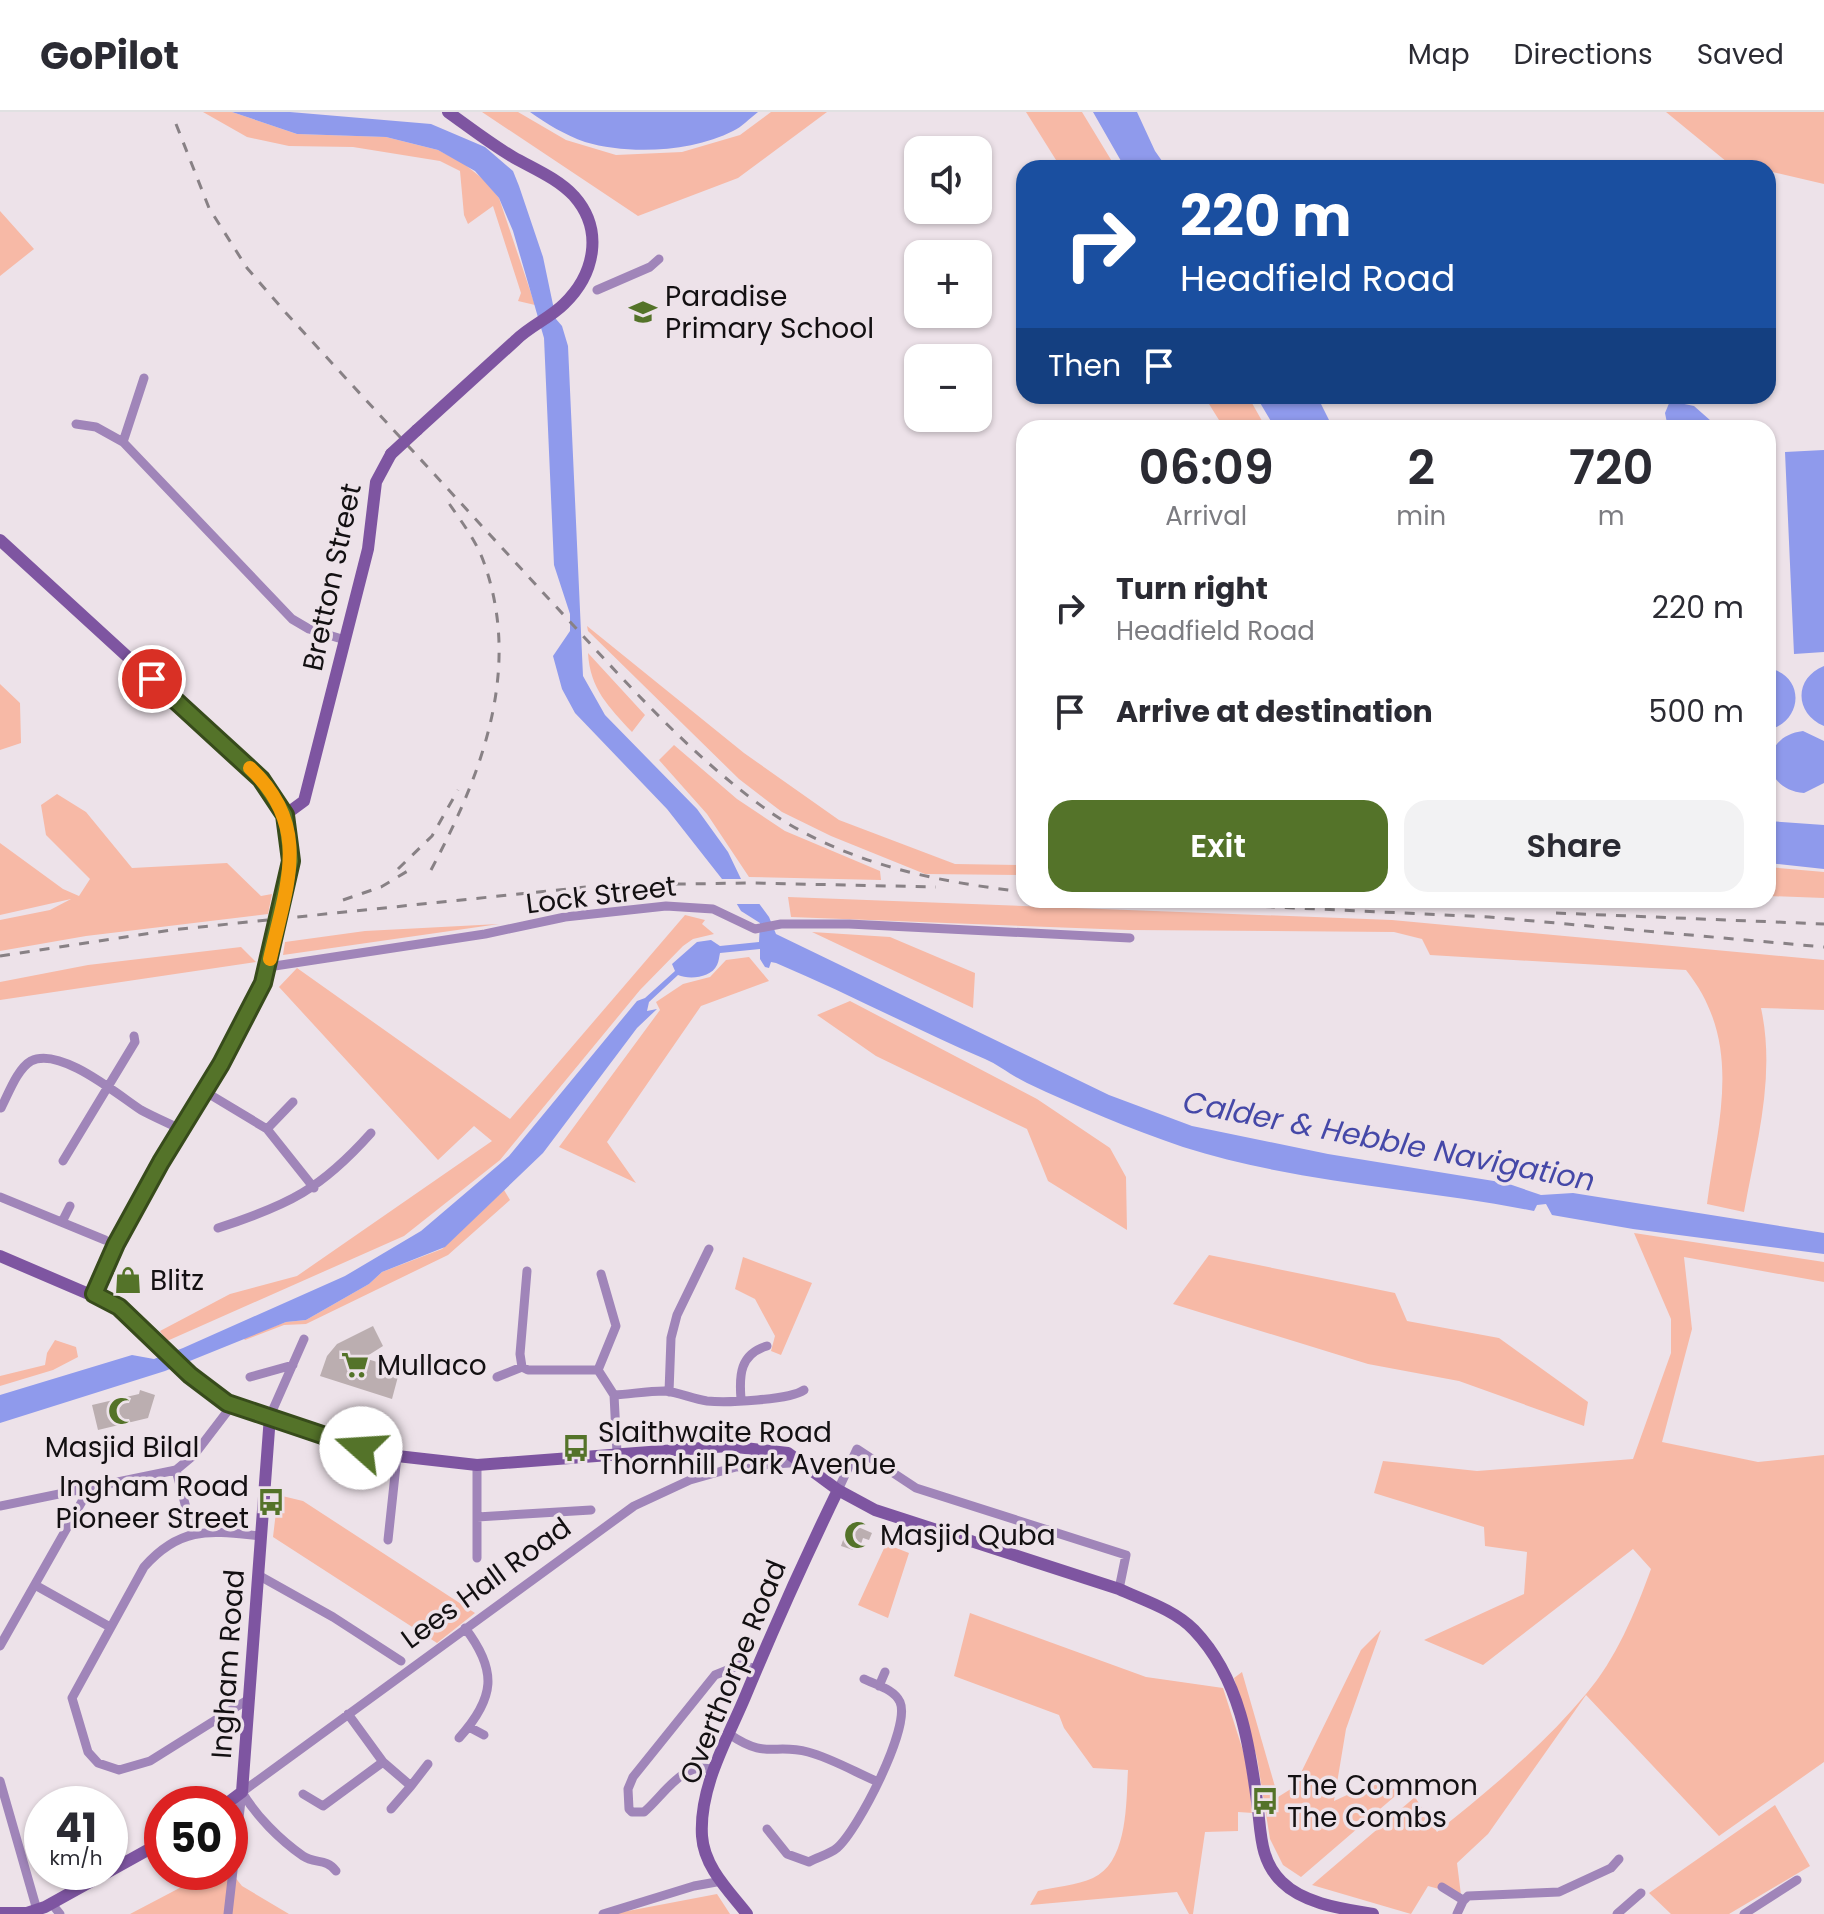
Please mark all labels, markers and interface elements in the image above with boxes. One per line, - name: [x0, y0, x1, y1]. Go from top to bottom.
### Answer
- text: GoPilot: [40, 29, 179, 82]
- text: Map: [1408, 35, 1470, 74]
- text: Directions: [1514, 35, 1653, 74]
- text: Saved: [1697, 35, 1784, 74]
- map controls: [904, 136, 992, 432]
- button: sound: [904, 136, 992, 224]
- text: 220 m: [1180, 177, 1352, 256]
- icon: right: [1048, 192, 1152, 296]
- button: +: [904, 240, 992, 328]
- text: Headfield Road: [1180, 253, 1455, 304]
- place label: Paradise Primary School: [665, 277, 874, 348]
- school or university icon: Paradise Primary School: [628, 297, 658, 327]
- button: −: [904, 344, 992, 432]
- text: Then: [1048, 344, 1121, 387]
- icon: arrive: [1137, 344, 1181, 388]
- text: 06:09: [1138, 434, 1274, 501]
- text: 2: [1407, 434, 1435, 501]
- text: 720: [1569, 434, 1654, 501]
- street label: Bretton Street: [293, 480, 371, 674]
- text: Arrival: [1165, 498, 1247, 534]
- text: min: [1396, 498, 1446, 534]
- text: m: [1598, 498, 1624, 534]
- text: Turn right: [1116, 567, 1268, 610]
- icon: right: [1048, 586, 1092, 630]
- text: 220 m: [1652, 586, 1744, 629]
- text: Headfield Road: [1116, 613, 1315, 649]
- pin: [118, 645, 186, 713]
- icon: arrive: [130, 657, 174, 701]
- icon: arrive: [1048, 690, 1092, 734]
- text: Arrive at destination: [1116, 690, 1433, 733]
- text: 500 m: [1649, 690, 1744, 733]
- button: Exit: [1048, 800, 1388, 892]
- button: Share: [1404, 800, 1744, 892]
- street label: Lock Street: [524, 866, 678, 924]
- water label: Calder & Hebble Navigation: [1179, 1080, 1599, 1202]
- place label: Blitz: [150, 1261, 204, 1300]
- shop icon: Blitz: [113, 1265, 143, 1295]
- place label: Mullaco: [377, 1346, 487, 1385]
- supermarket icon: Mullaco: [340, 1350, 370, 1380]
- mosque icon: Masjid Bilal: [107, 1396, 137, 1426]
- position arrow: [319, 1406, 403, 1490]
- place label: Slaithwaite Road Thornhill Park Avenue: [598, 1413, 896, 1484]
- place label: Masjid Bilal: [45, 1428, 199, 1467]
- bus stop icon: Slaithwaite Road Thornhill Park Avenue: [561, 1433, 591, 1463]
- place label: Ingham Road Pioneer Street: [55, 1467, 249, 1538]
- bus stop icon: Ingham Road Pioneer Street: [256, 1487, 286, 1517]
- street label: Lees Hall Road: [393, 1508, 579, 1658]
- place label: Masjid Quba: [880, 1516, 1056, 1555]
- mosque icon: Masjid Quba: [843, 1520, 873, 1550]
- street label: Overthorpe Road: [670, 1554, 796, 1790]
- street label: Ingham Road: [202, 1568, 254, 1760]
- place label: The Common The Combs: [1287, 1766, 1478, 1837]
- speed limit sign: 50: [144, 1786, 248, 1890]
- bus stop icon: The Common The Combs: [1250, 1786, 1280, 1816]
- text: 41: [55, 1800, 97, 1856]
- text: km/h: [49, 1844, 103, 1872]

